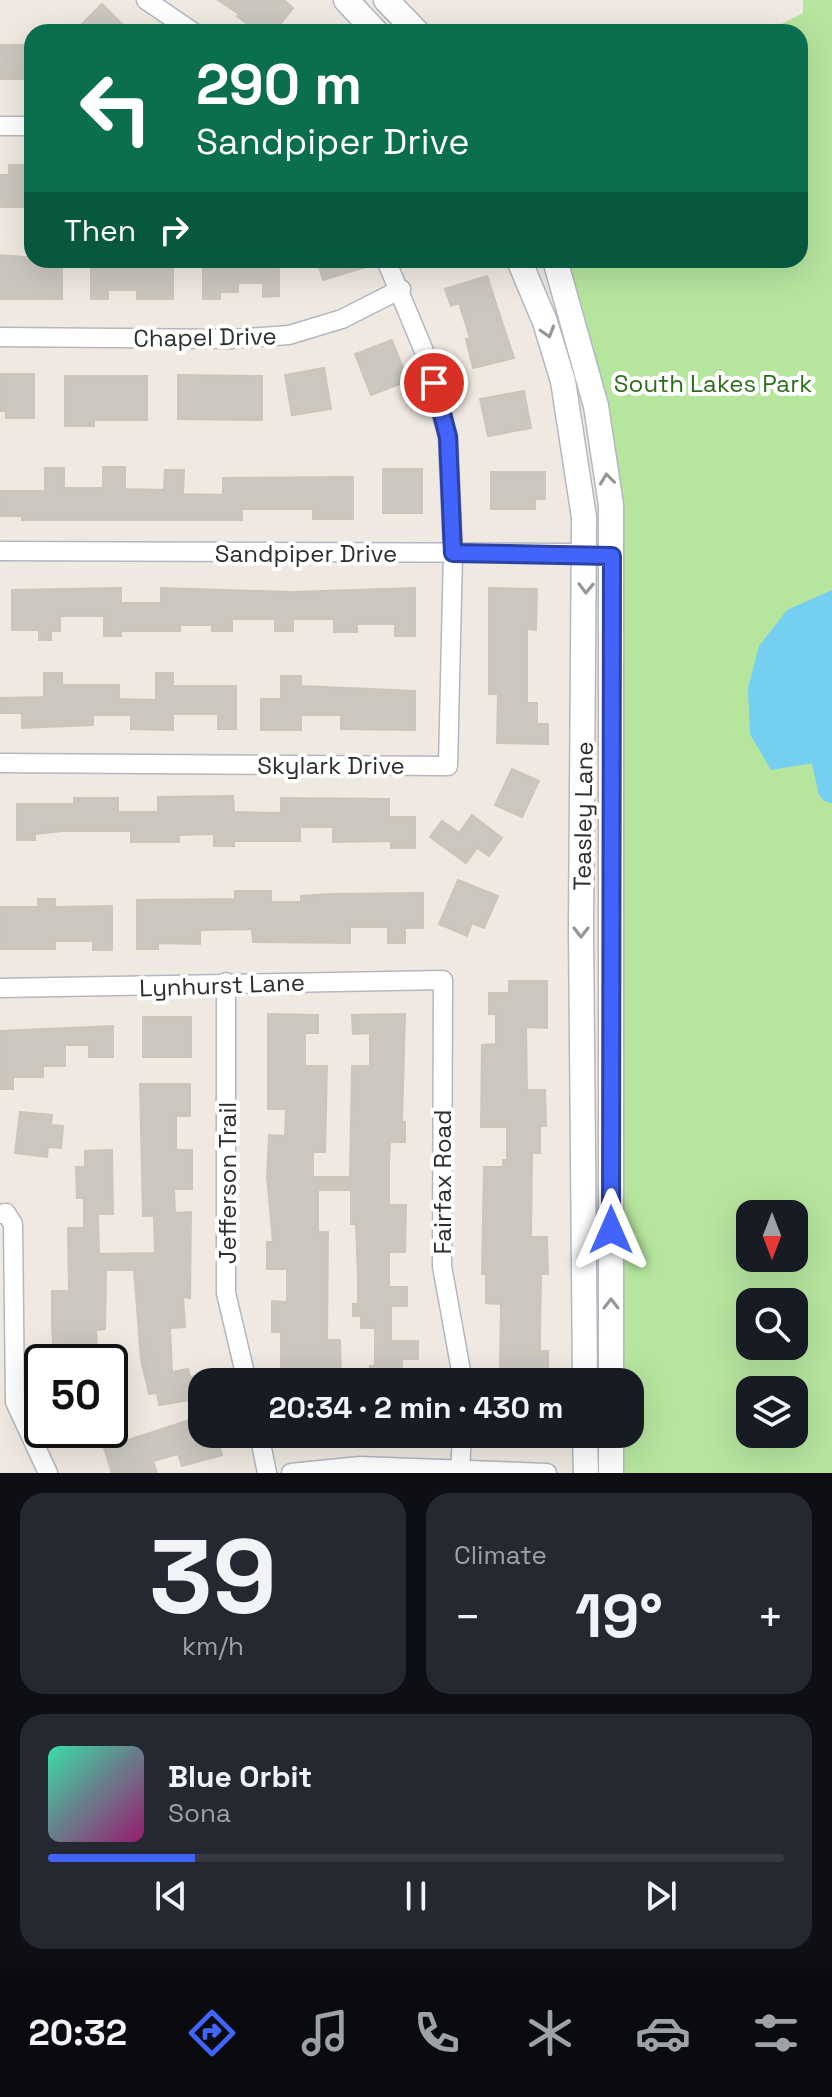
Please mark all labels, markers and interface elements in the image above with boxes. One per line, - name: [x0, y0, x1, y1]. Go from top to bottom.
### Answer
- text: 290 m: [196, 49, 362, 120]
- icon: left: [64, 56, 168, 160]
- text: Sandpiper Drive: [196, 119, 470, 165]
- icon: right: [152, 208, 196, 252]
- text: Then: [64, 211, 136, 250]
- street label: Chapel Drive: [133, 320, 277, 354]
- one-way arrow: [539, 325, 555, 339]
- pin: [400, 349, 468, 417]
- icon: arrive: [412, 361, 456, 405]
- park label: South Lakes Park: [614, 368, 812, 399]
- one-way arrow: [599, 472, 616, 486]
- street label: Sandpiper Drive: [215, 538, 397, 569]
- one-way arrow: [577, 582, 594, 595]
- street label: Teasley Lane: [566, 741, 600, 891]
- street label: Skylark Drive: [257, 750, 405, 781]
- one-way arrow: [572, 926, 590, 939]
- street label: Lynhurst Lane: [139, 967, 305, 1003]
- street label: Jefferson Trail: [212, 1102, 243, 1264]
- street label: Fairfax Road: [427, 1109, 458, 1255]
- position arrow: [569, 1188, 653, 1272]
- north arrow: [736, 1200, 808, 1272]
- map controls: [736, 1200, 808, 1448]
- button: search: [736, 1288, 808, 1360]
- one-way arrow: [602, 1297, 620, 1310]
- speed limit sign: 50: [24, 1344, 128, 1448]
- button: layers: [736, 1376, 808, 1448]
- text: 20:34 · 2 min · 430 m: [269, 1388, 563, 1427]
- text: 39: [149, 1511, 277, 1643]
- text: Climate: [454, 1538, 547, 1572]
- text: 19°: [575, 1578, 663, 1655]
- text: −: [454, 1589, 481, 1645]
- text: +: [757, 1589, 784, 1645]
- text: km/h: [182, 1629, 244, 1663]
- text: Blue Orbit: [168, 1757, 312, 1796]
- text: Sona: [168, 1796, 231, 1830]
- icon: previous: [149, 1874, 193, 1918]
- icon: pause: [394, 1874, 438, 1918]
- icon: next: [639, 1874, 683, 1918]
- icon: directions: [184, 2005, 240, 2061]
- icon: music: [297, 2005, 353, 2061]
- icon: phone: [409, 2005, 465, 2061]
- icon: climate: [522, 2005, 578, 2061]
- icon: car: [635, 2005, 691, 2061]
- icon: filters: [748, 2005, 804, 2061]
- text: 20:32: [28, 2010, 127, 2056]

